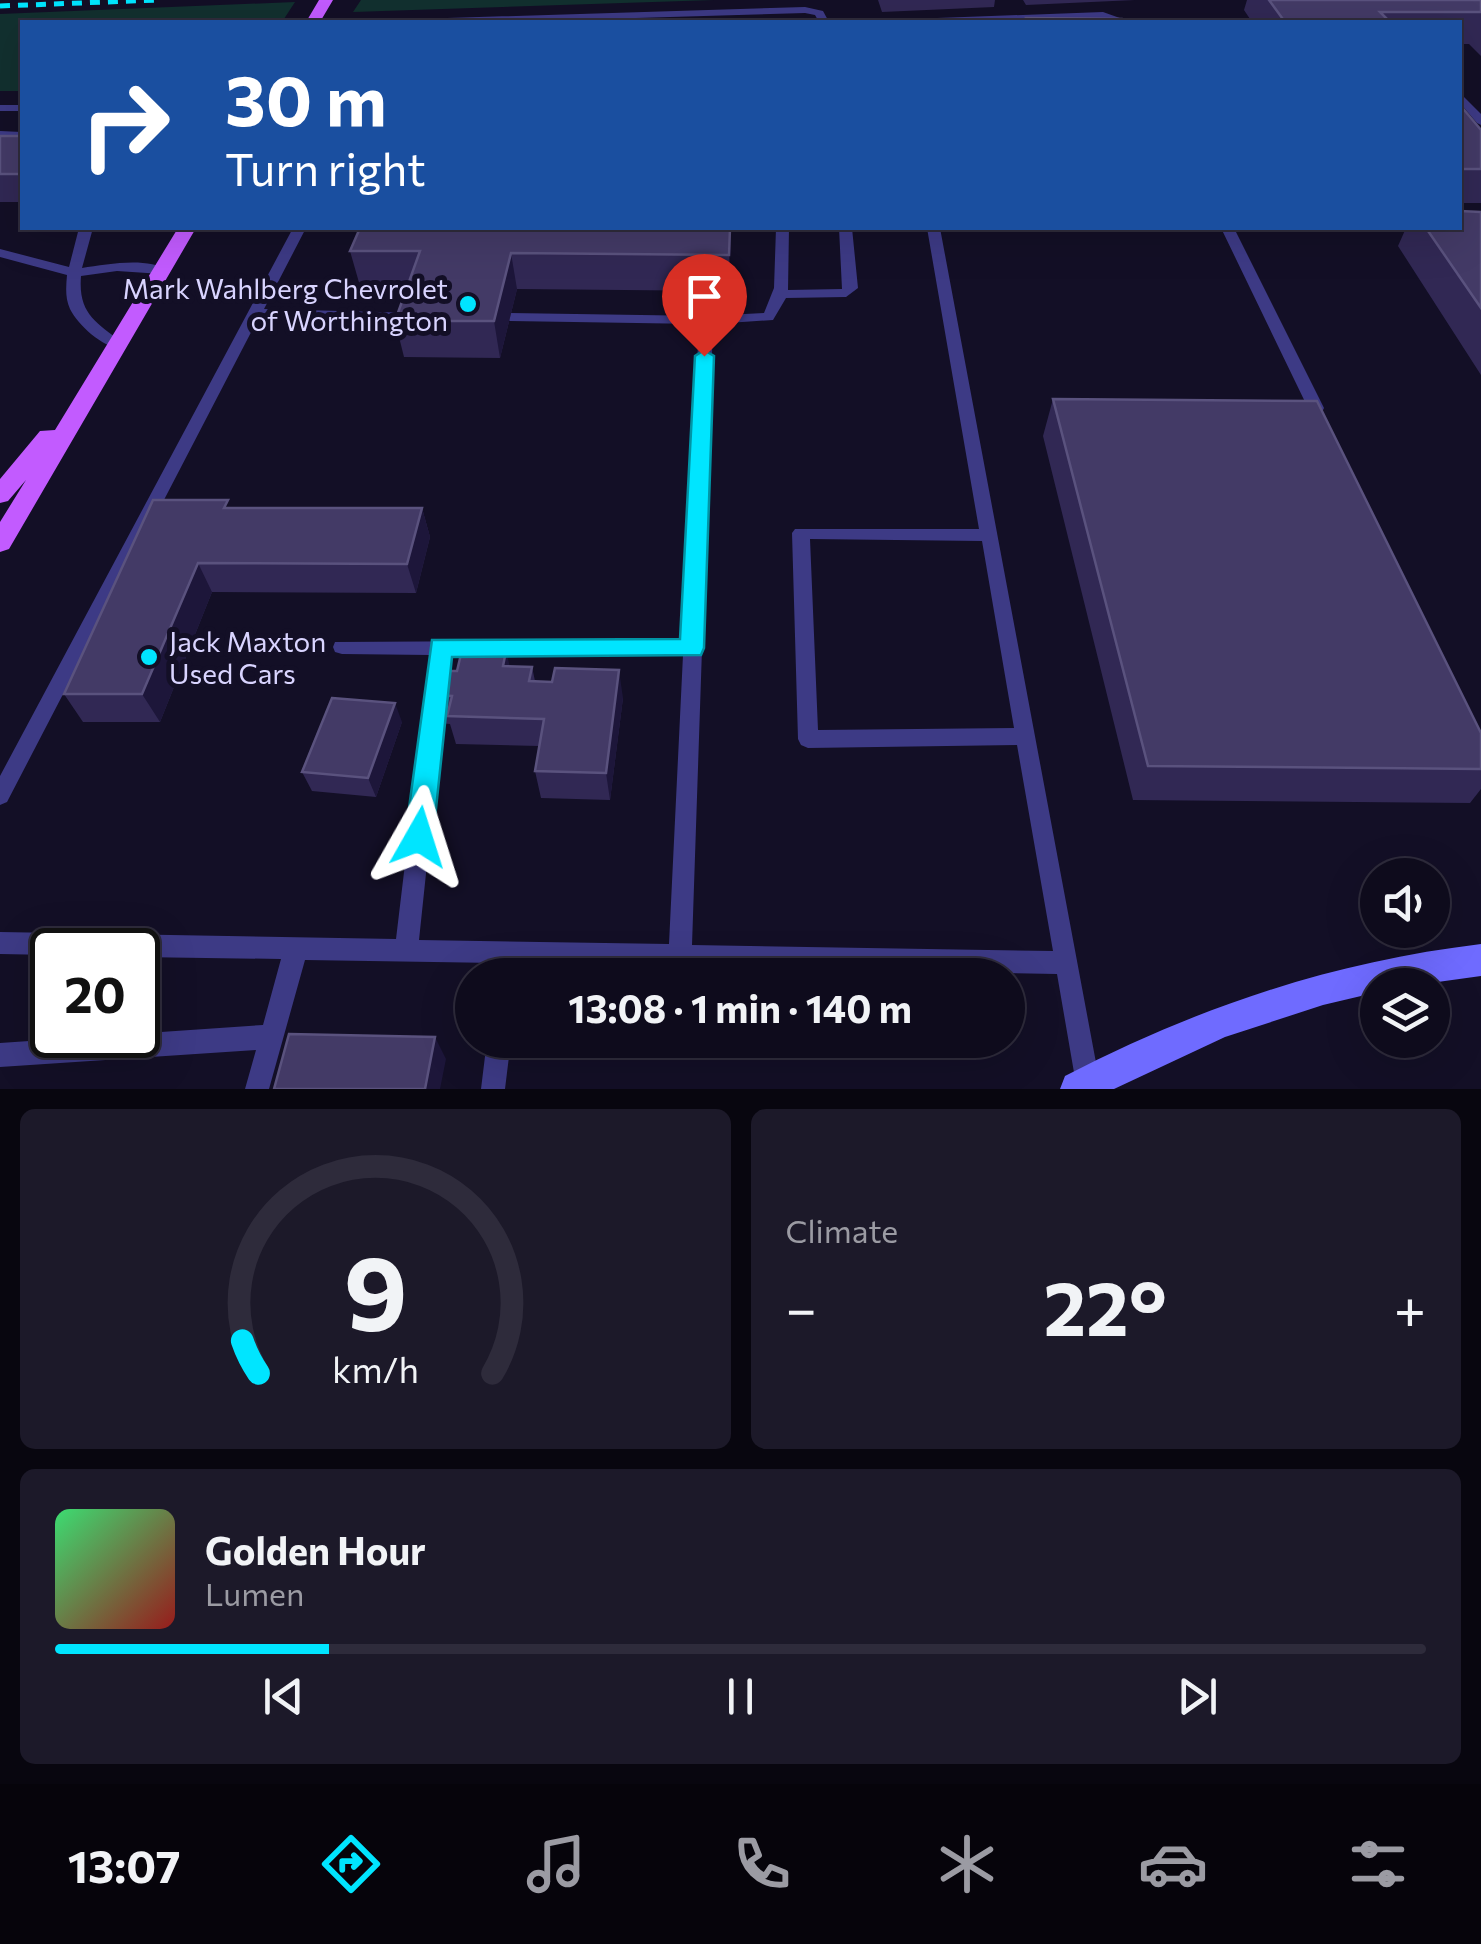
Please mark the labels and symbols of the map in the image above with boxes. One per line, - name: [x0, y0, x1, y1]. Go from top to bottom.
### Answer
- pin: [662, 254, 747, 357]
- place label: Mark Wahlberg Chevrolet of Worthington: [123, 271, 448, 337]
- marker: Mark Wahlberg Chevrolet of Worthington: [457, 293, 479, 315]
- place label: Jack Maxton Used Cars: [169, 624, 326, 690]
- marker: Jack Maxton Used Cars: [138, 646, 160, 668]
- position arrow: [367, 785, 471, 889]
- speed limit sign: 20: [30, 928, 160, 1058]

